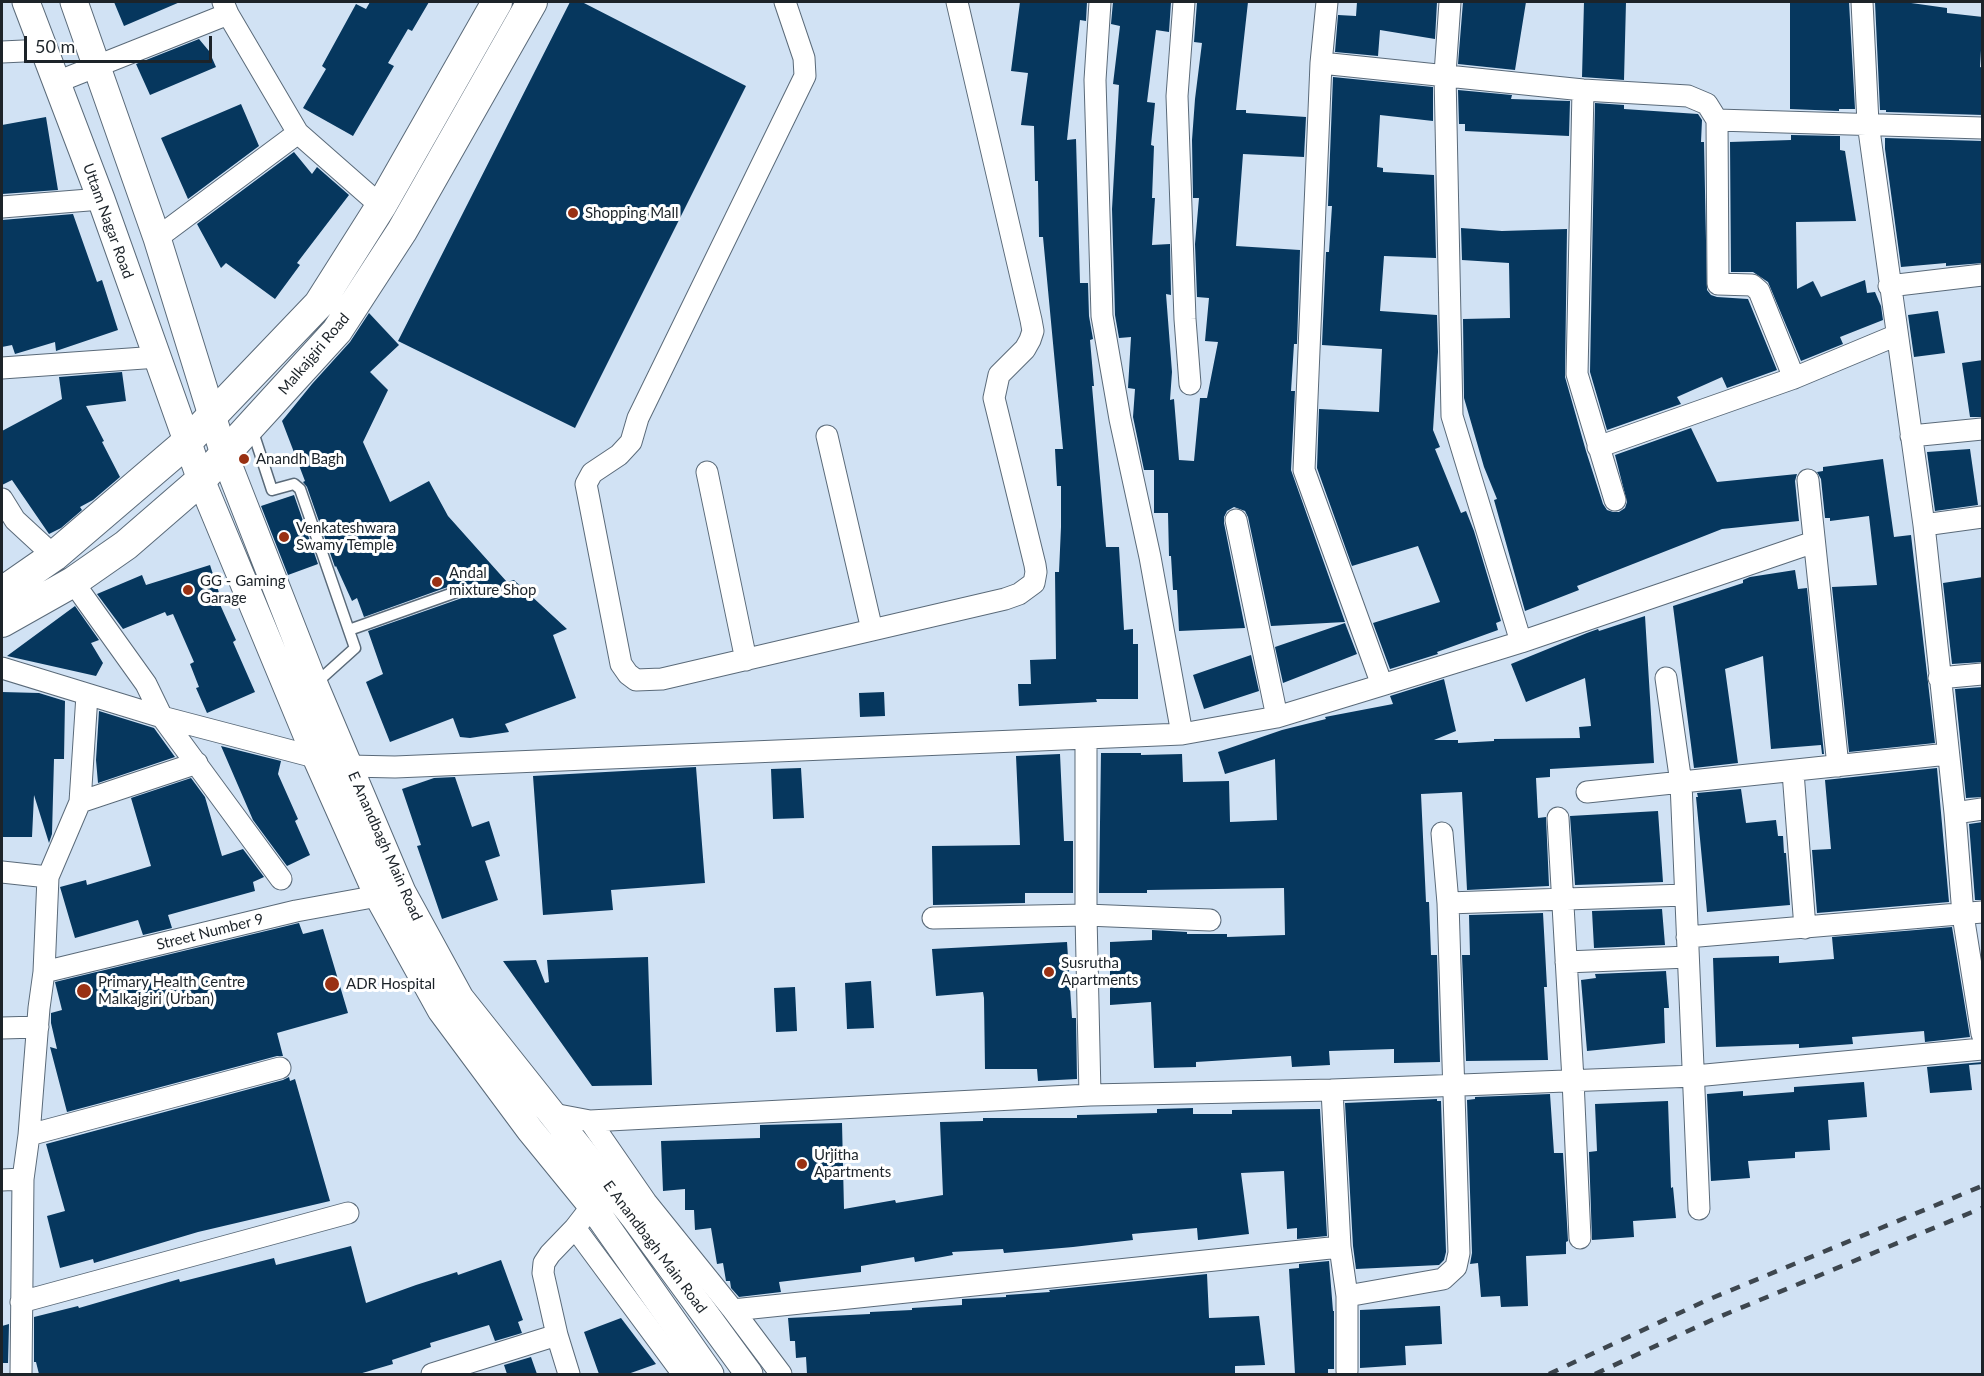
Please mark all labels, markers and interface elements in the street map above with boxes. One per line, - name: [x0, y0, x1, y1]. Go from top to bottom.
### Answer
- scale bar: [27, 24, 214, 62]
- text: 50 m: [35, 35, 75, 57]
- street label: Uttam Nagar Road: [79, 161, 137, 281]
- place label: Shopping Mall: [585, 204, 679, 222]
- marker: Shopping Mall: [566, 206, 580, 220]
- street label: Malkajgiri Road: [275, 310, 353, 398]
- place label: Anandh Bagh: [256, 450, 344, 468]
- marker: Anandh Bagh: [237, 452, 251, 466]
- place label: Venkateshwara Swamy Temple: [296, 519, 396, 554]
- marker: Venkateshwara Swamy Temple: [277, 530, 291, 544]
- place label: Andal mixture Shop: [449, 564, 536, 599]
- place label: GG - Gaming Garage: [200, 572, 286, 607]
- marker: Andal mixture Shop: [430, 575, 444, 589]
- marker: GG - Gaming Garage: [181, 583, 195, 597]
- street label: E Anandbagh Main Road: [344, 769, 426, 923]
- street label: Street Number 9: [155, 910, 265, 954]
- place label: Susrutha Apartments: [1061, 954, 1138, 989]
- marker: Susrutha Apartments: [1042, 965, 1056, 979]
- place label: Primary Health Centre Malkajgiri (Urban): [98, 973, 245, 1008]
- marker: ADR Hospital: [323, 975, 341, 993]
- place label: ADR Hospital: [346, 975, 435, 993]
- marker: Primary Health Centre Malkajgiri (Urban): [75, 982, 93, 1000]
- place label: Urjitha Apartments: [814, 1146, 891, 1181]
- marker: Urjitha Apartments: [795, 1157, 809, 1171]
- street label: E Anandbagh Main Road: [599, 1177, 711, 1317]

